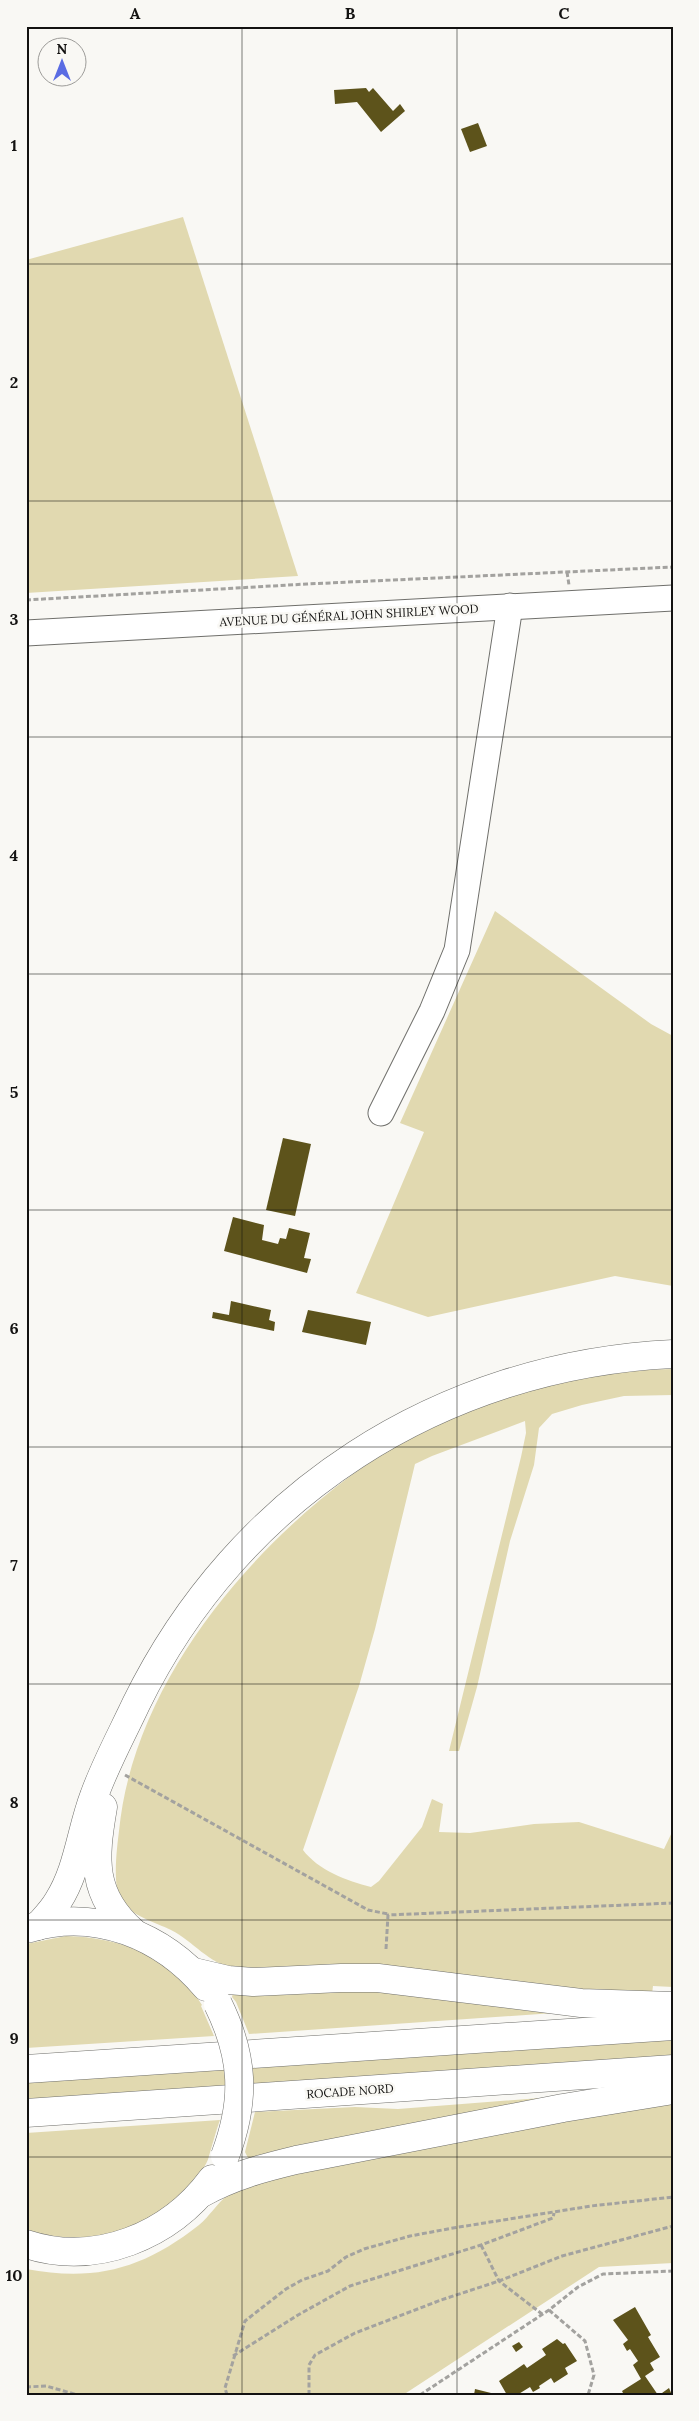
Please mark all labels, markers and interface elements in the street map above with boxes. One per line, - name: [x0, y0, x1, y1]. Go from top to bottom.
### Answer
- text: A: [130, 3, 141, 23]
- text: B: [345, 3, 356, 23]
- text: C: [558, 3, 570, 23]
- north arrow: [38, 38, 88, 88]
- text: N: [57, 40, 68, 58]
- text: 1: [11, 135, 17, 155]
- text: 2: [10, 372, 18, 392]
- street label: AVENUE DU GÉNÉRAL JOHN SHIRLEY WOOD: [218, 601, 479, 629]
- text: 3: [10, 609, 19, 629]
- text: 4: [10, 845, 19, 865]
- text: 5: [10, 1082, 19, 1102]
- text: 6: [9, 1318, 19, 1338]
- text: 7: [10, 1555, 18, 1575]
- text: 8: [9, 1792, 19, 1812]
- text: 9: [9, 2028, 19, 2048]
- street label: ROCADE NORD: [306, 2080, 394, 2102]
- text: 10: [6, 2265, 22, 2285]

